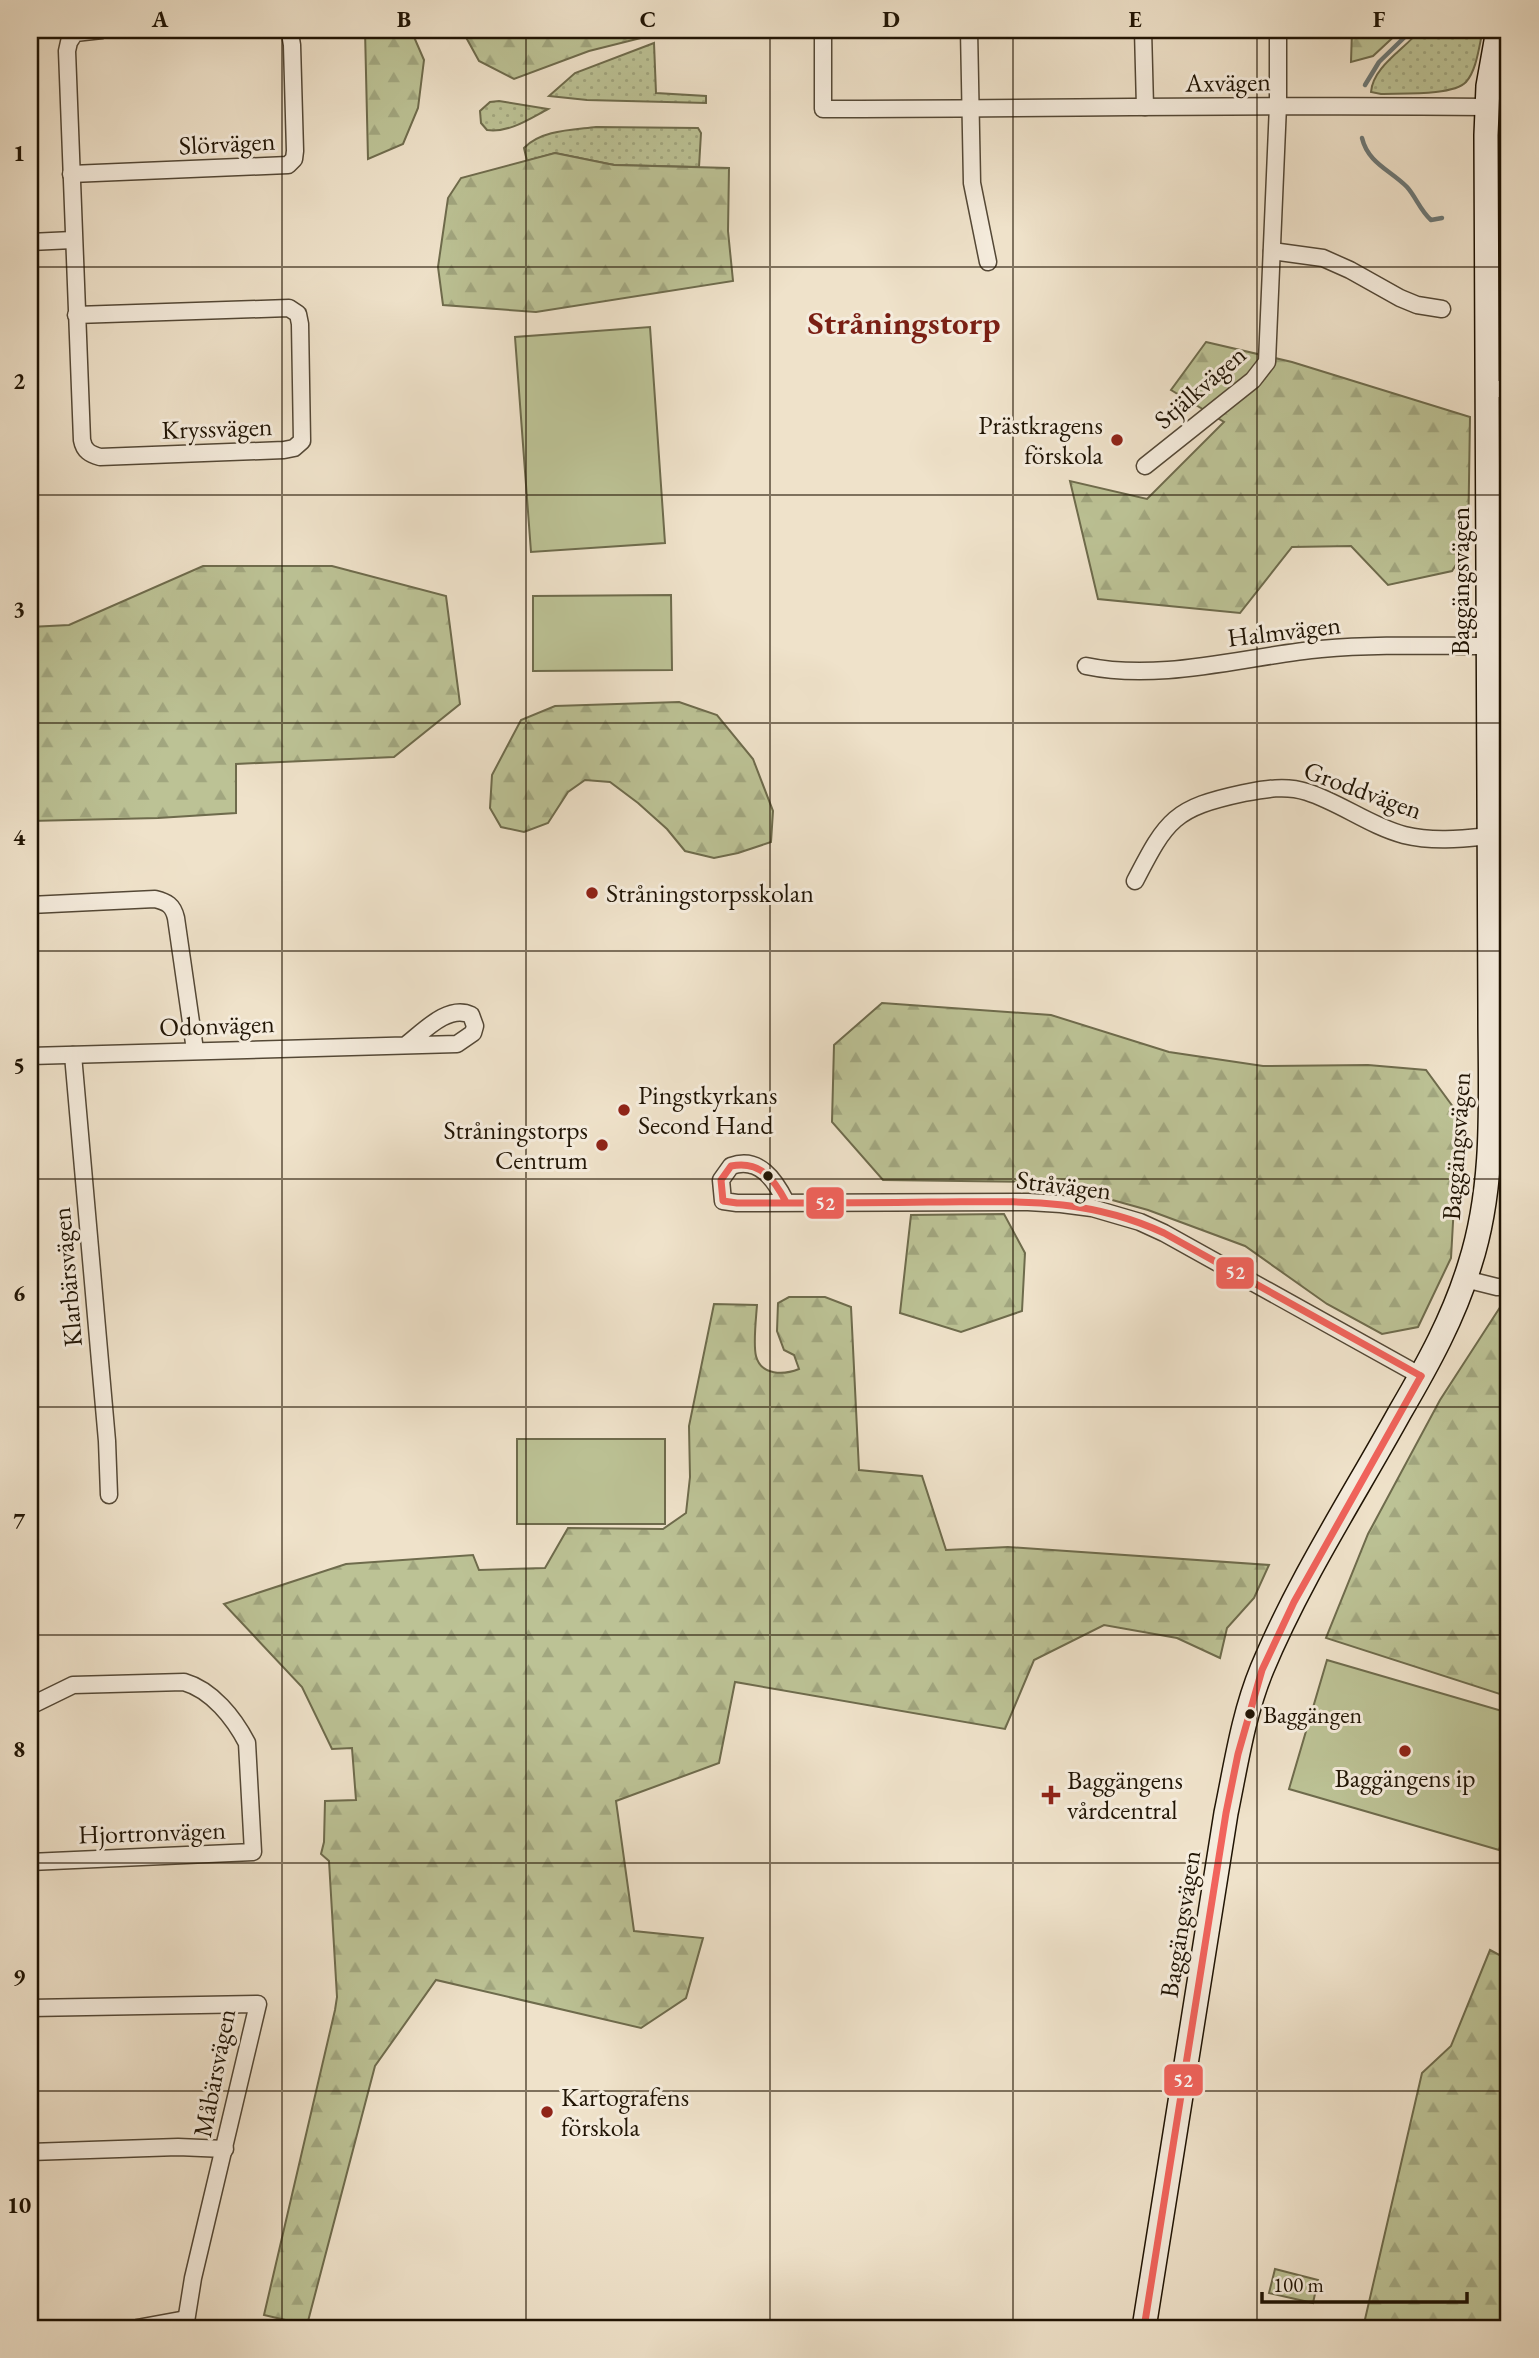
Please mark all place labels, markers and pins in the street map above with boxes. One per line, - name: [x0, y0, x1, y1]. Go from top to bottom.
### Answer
- place label: Prästkragens förskola: [978, 408, 1104, 472]
- marker: Prästkragens förskola: [1109, 432, 1125, 448]
- place label: Stråningstorpsskolan: [606, 876, 814, 910]
- marker: Stråningstorpsskolan: [584, 885, 600, 901]
- place label: Pingstkyrkans Second Hand: [638, 1078, 777, 1142]
- marker: Pingstkyrkans Second Hand: [616, 1102, 632, 1118]
- place label: Stråningstorps Centrum: [444, 1113, 588, 1177]
- marker: Stråningstorps Centrum: [594, 1137, 610, 1153]
- unlabelled marker: [761, 1169, 775, 1183]
- place label: Baggängen: [1263, 1699, 1363, 1730]
- marker: Baggängen: [1243, 1707, 1257, 1721]
- marker: Baggängens ip: [1397, 1743, 1413, 1759]
- place label: Baggängens ip: [1335, 1761, 1476, 1795]
- place label: Baggängens vårdcentral: [1067, 1763, 1183, 1827]
- marker: Baggängens vårdcentral: [1041, 1785, 1061, 1805]
- place label: Kartografens förskola: [561, 2080, 689, 2144]
- marker: Kartografens förskola: [539, 2104, 555, 2120]

